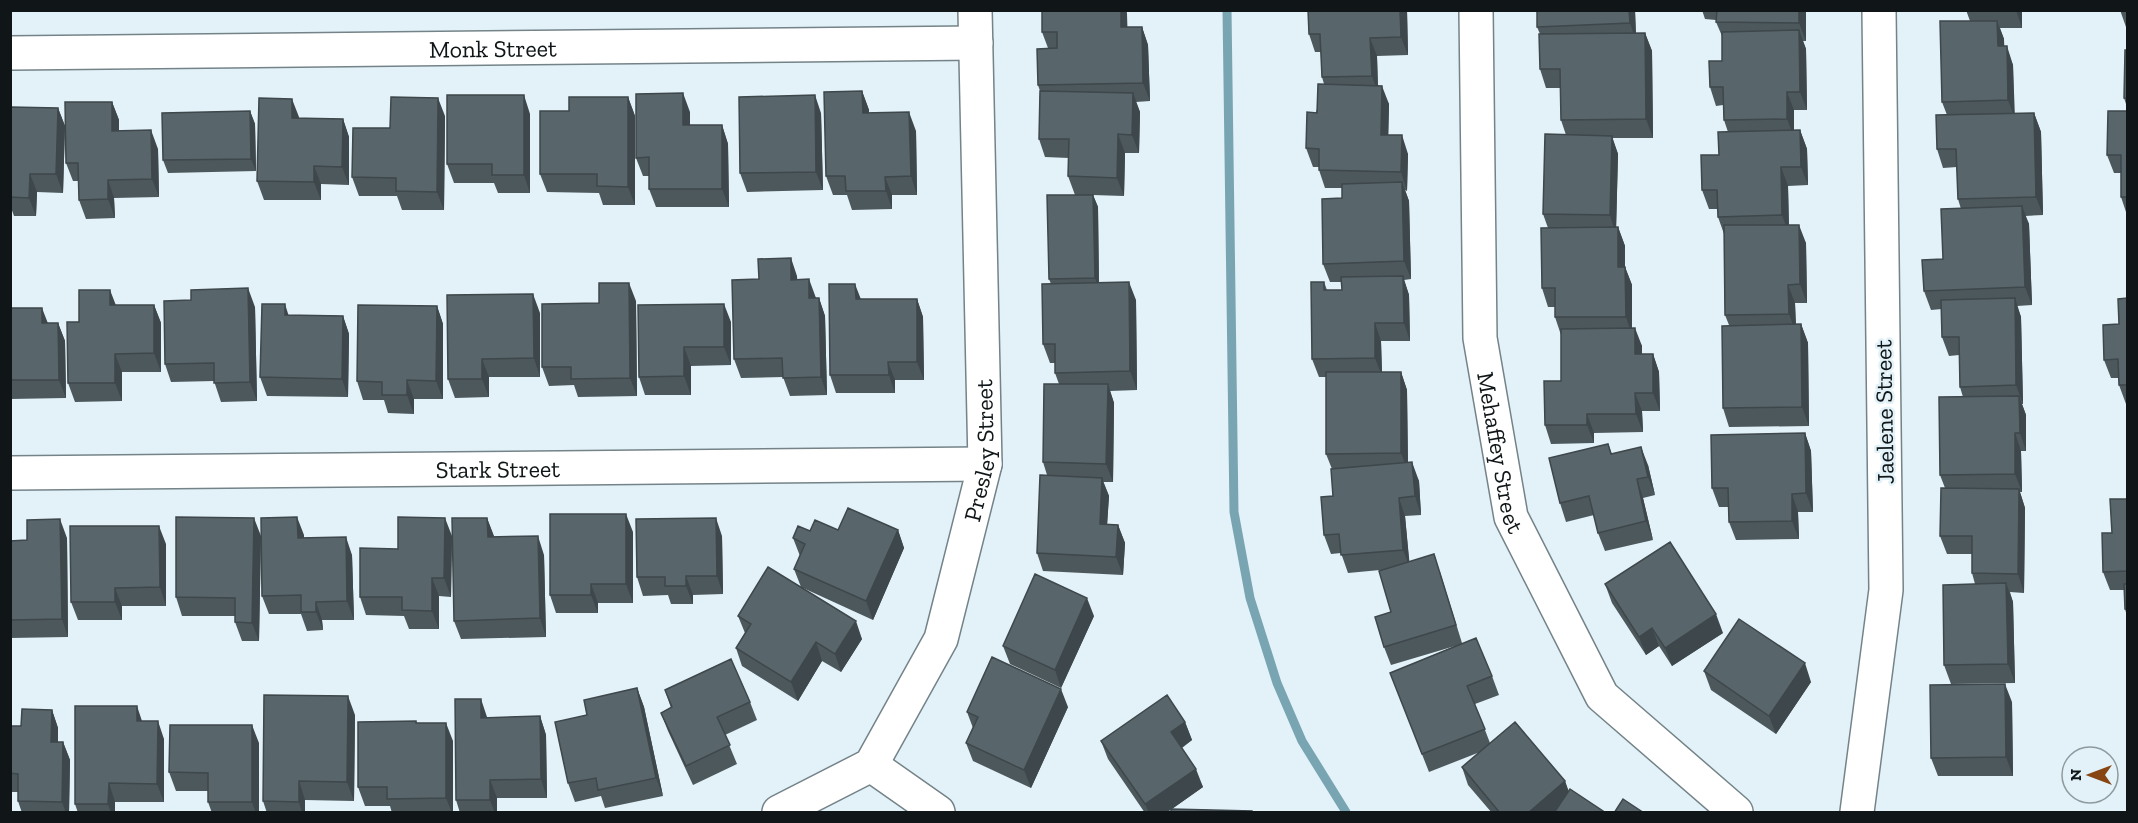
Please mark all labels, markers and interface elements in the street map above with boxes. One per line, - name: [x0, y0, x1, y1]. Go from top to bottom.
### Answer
- street label: Monk Street: [429, 33, 557, 63]
- street label: Jaelene Street: [1868, 339, 1900, 485]
- street label: Mehaffey Street: [1472, 370, 1531, 538]
- street label: Presley Street: [957, 379, 1000, 524]
- street label: Stark Street: [436, 453, 560, 484]
- north arrow: [2060, 745, 2120, 805]
- text: N: [2066, 769, 2085, 781]

